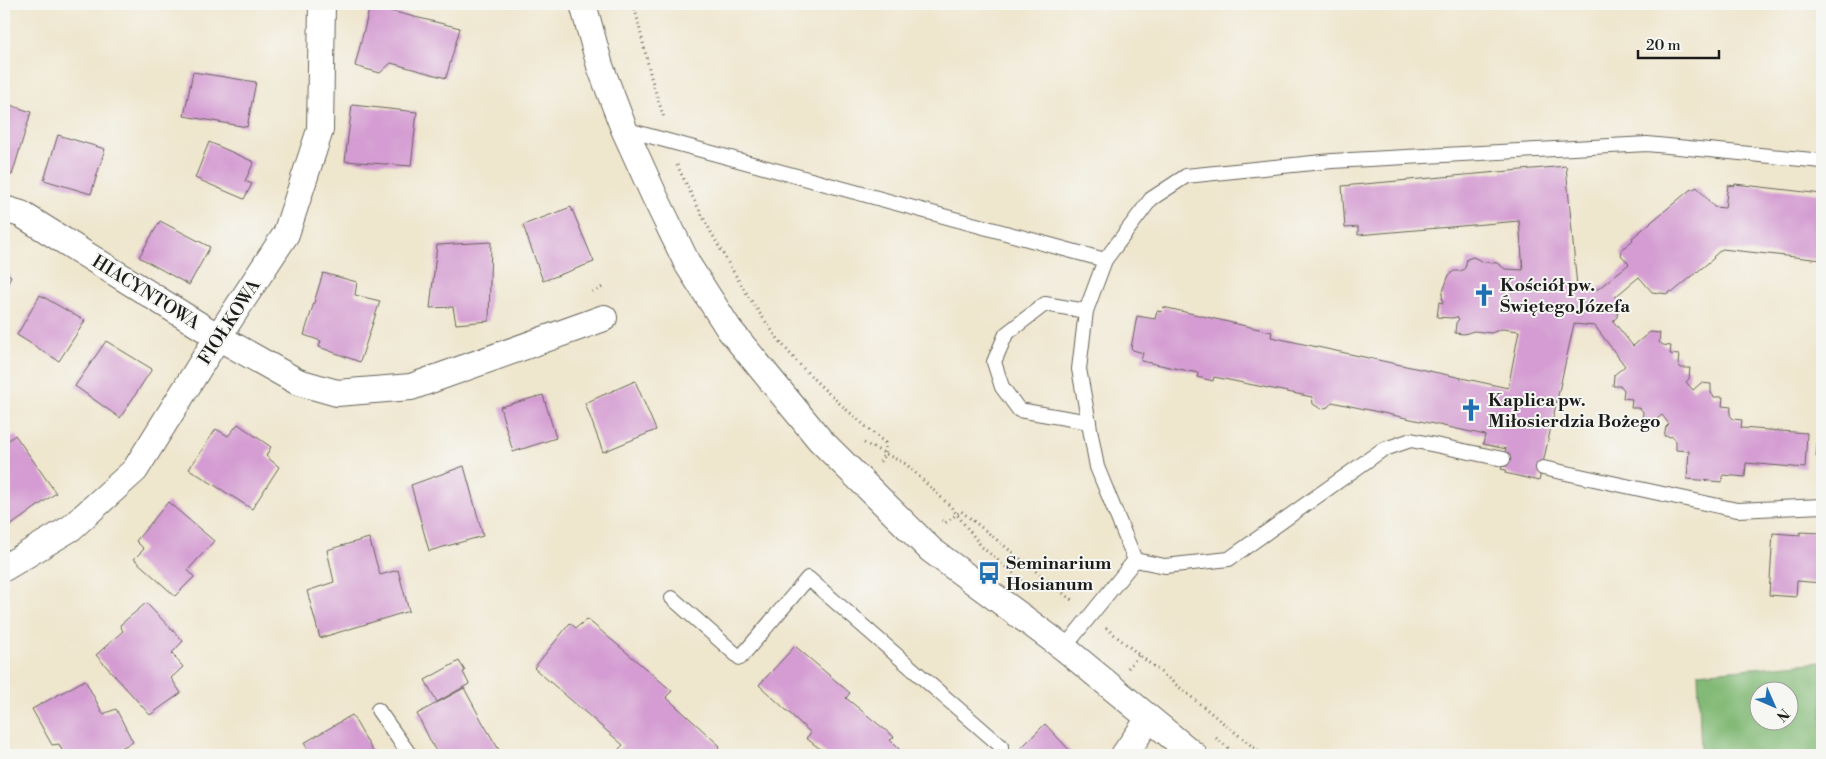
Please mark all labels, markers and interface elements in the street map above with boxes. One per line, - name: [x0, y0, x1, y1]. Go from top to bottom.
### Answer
- scale bar: [1638, 28, 1720, 60]
- text: 20 m: [1646, 36, 1681, 55]
- street label: HIACYNTOWA: [88, 250, 204, 335]
- place label: Kościół pw. Świętego Józefa: [1500, 274, 1630, 318]
- street label: FIOŁKOWA: [193, 275, 266, 369]
- church icon: Kościół pw. Świętego Józefa: [1471, 282, 1497, 308]
- place label: Kaplica pw. Miłosierdzia Bożego: [1488, 389, 1661, 433]
- church icon: Kaplica pw. Miłosierdzia Bożego: [1458, 397, 1484, 423]
- place label: Seminarium Hosianum: [1006, 552, 1112, 596]
- bus stop icon: Seminarium Hosianum: [976, 560, 1002, 586]
- north arrow: [1748, 682, 1798, 732]
- text: N: [1772, 704, 1793, 725]

